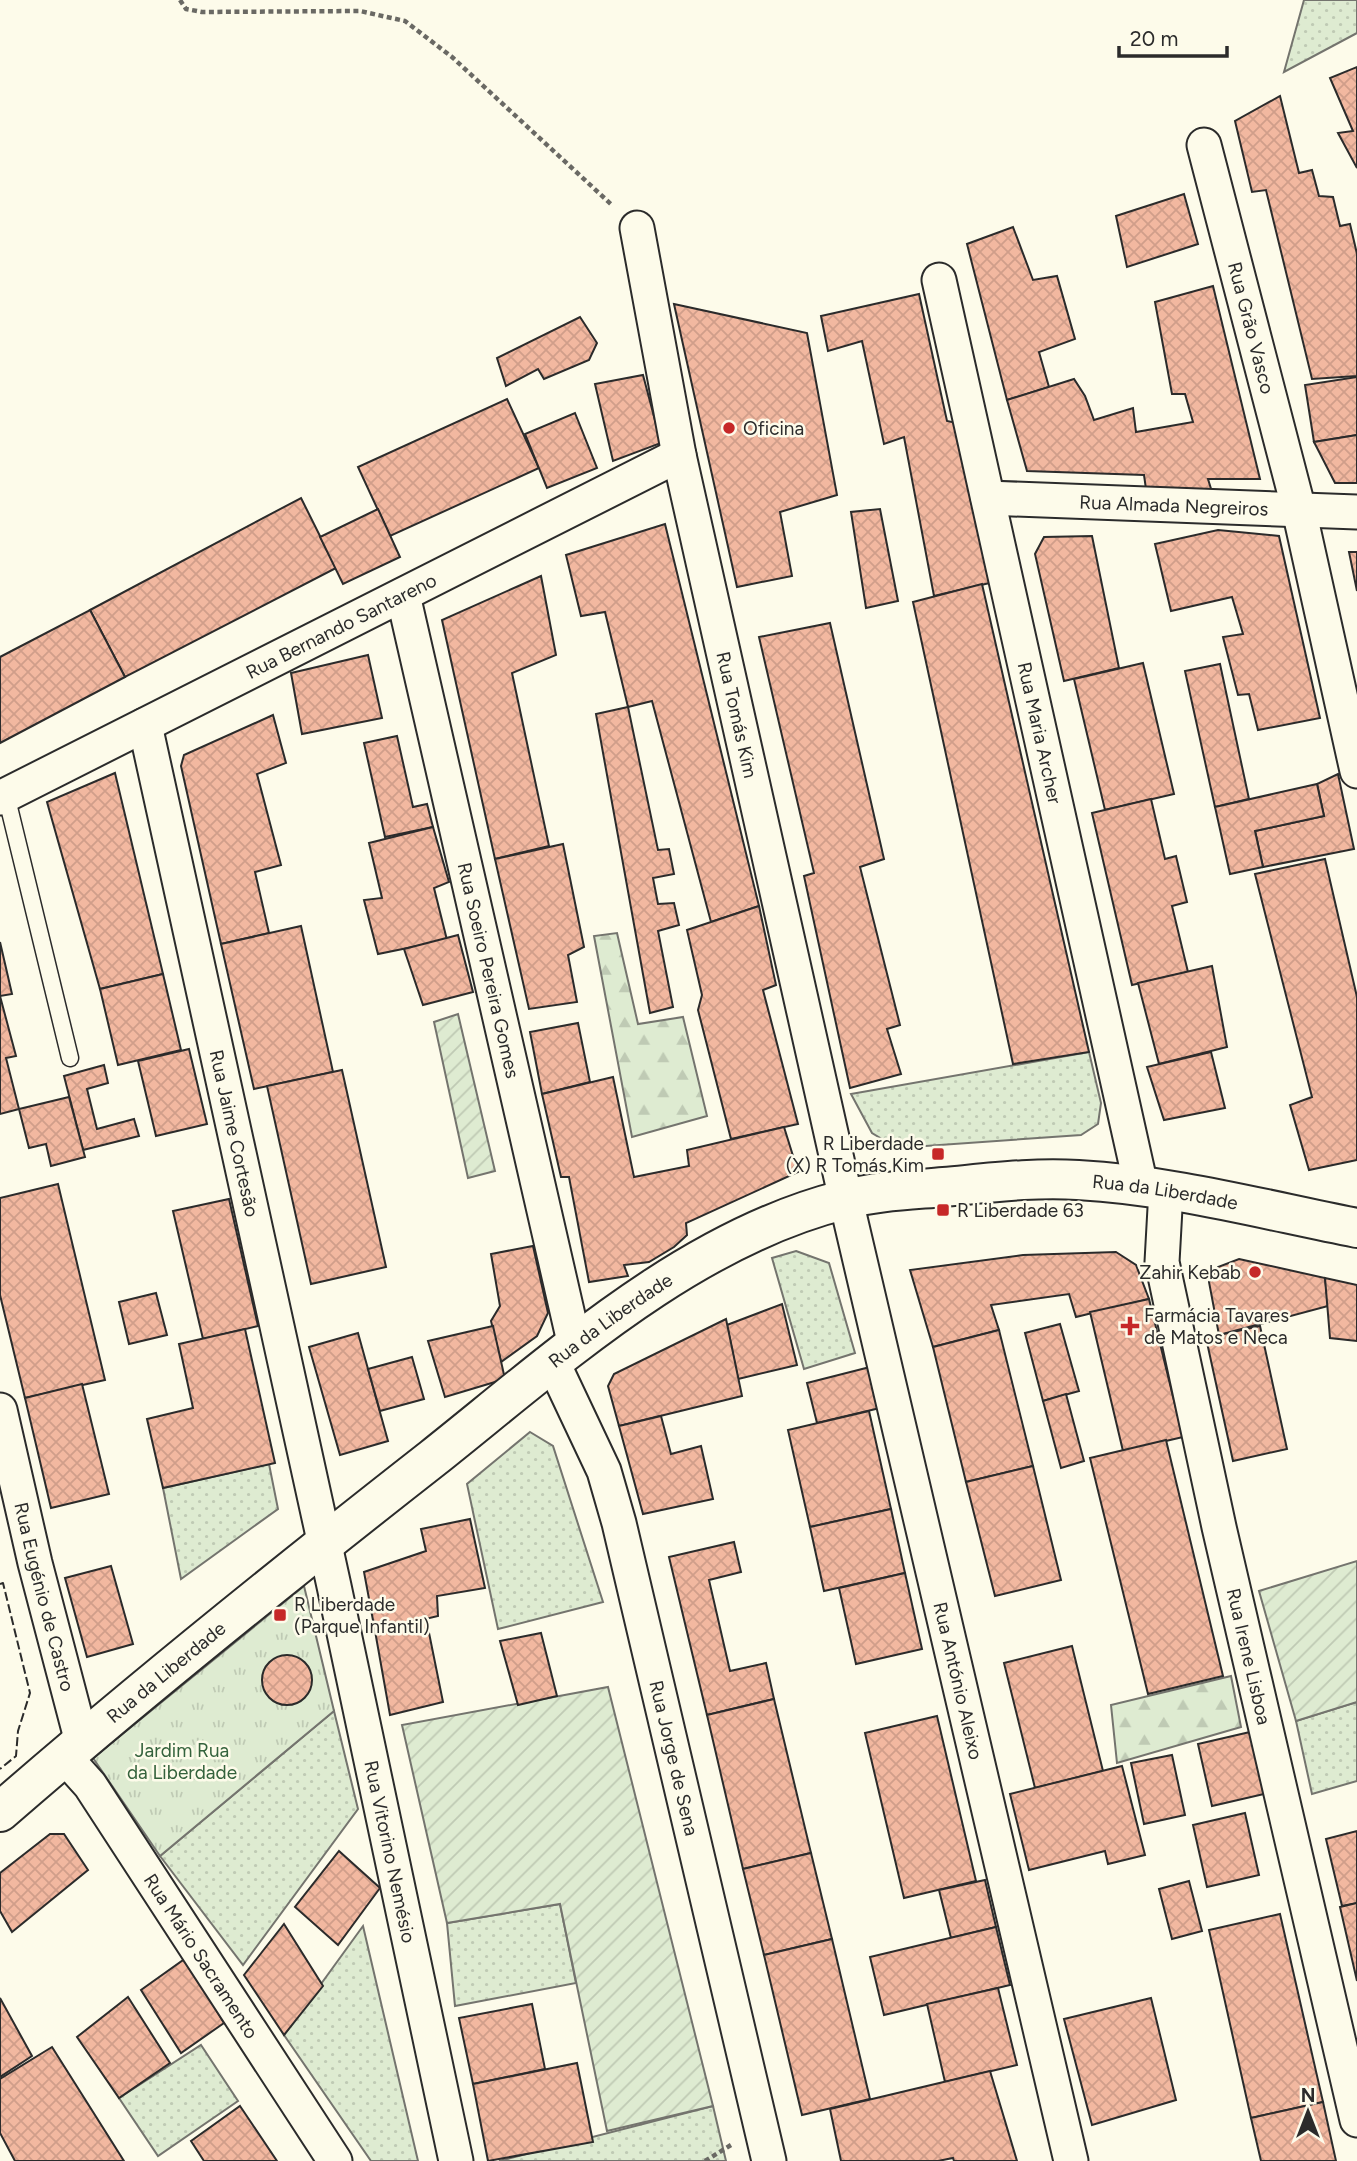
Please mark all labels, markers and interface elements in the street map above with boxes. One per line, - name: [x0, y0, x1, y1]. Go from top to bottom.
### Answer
- scale bar: [1119, 14, 1228, 58]
- text: 20 m: [1130, 26, 1178, 51]
- street label: Rua Grão Vasco: [1223, 260, 1279, 397]
- place label: Oficina: [743, 417, 804, 440]
- marker: Oficina: [721, 420, 737, 436]
- street label: Rua Almada Negreiros: [1079, 490, 1269, 521]
- street label: Rua Bernando Santareno: [242, 569, 440, 684]
- street label: Rua Tomás Kim: [711, 649, 762, 780]
- street label: Rua Maria Archer: [1012, 660, 1067, 807]
- street label: Rua Soeiro Pereira Gomes: [453, 860, 524, 1081]
- street label: Rua Jaime Cortesão: [205, 1048, 264, 1219]
- place label: R Liberdade (X) R Tomás Kim: [786, 1132, 924, 1177]
- marker: R Liberdade (X) R Tomás Kim: [930, 1146, 946, 1162]
- street label: Rua da Liberdade: [1091, 1170, 1240, 1215]
- place label: R Liberdade 63: [957, 1199, 1084, 1222]
- marker: R Liberdade 63: [935, 1202, 951, 1218]
- place label: Zahir Kebab: [1139, 1261, 1241, 1284]
- marker: Zahir Kebab: [1247, 1264, 1263, 1280]
- street label: Rua da Liberdade: [544, 1268, 677, 1373]
- place label: Farmácia Tavares de Matos e Neca: [1144, 1304, 1289, 1349]
- marker: Farmácia Tavares de Matos e Neca: [1122, 1318, 1138, 1334]
- street label: Rua Eugénio de Castro: [9, 1500, 79, 1694]
- street label: Rua Irene Lisboa: [1222, 1586, 1276, 1727]
- place label: R Liberdade (Parque Infantil): [294, 1593, 430, 1638]
- street label: Rua António Aleixo: [928, 1600, 988, 1762]
- marker: R Liberdade (Parque Infantil): [272, 1607, 288, 1623]
- street label: Rua da Liberdade: [102, 1617, 230, 1728]
- street label: Rua Jorge de Sena: [644, 1678, 703, 1838]
- park label: Jardim Rua da Liberdade: [127, 1739, 237, 1784]
- street label: Rua Vitorino Nemésio: [359, 1758, 420, 1945]
- street label: Rua Mário Sacramento: [139, 1869, 263, 2043]
- north arrow: [1273, 2077, 1343, 2147]
- text: N: [1301, 2084, 1315, 2107]

